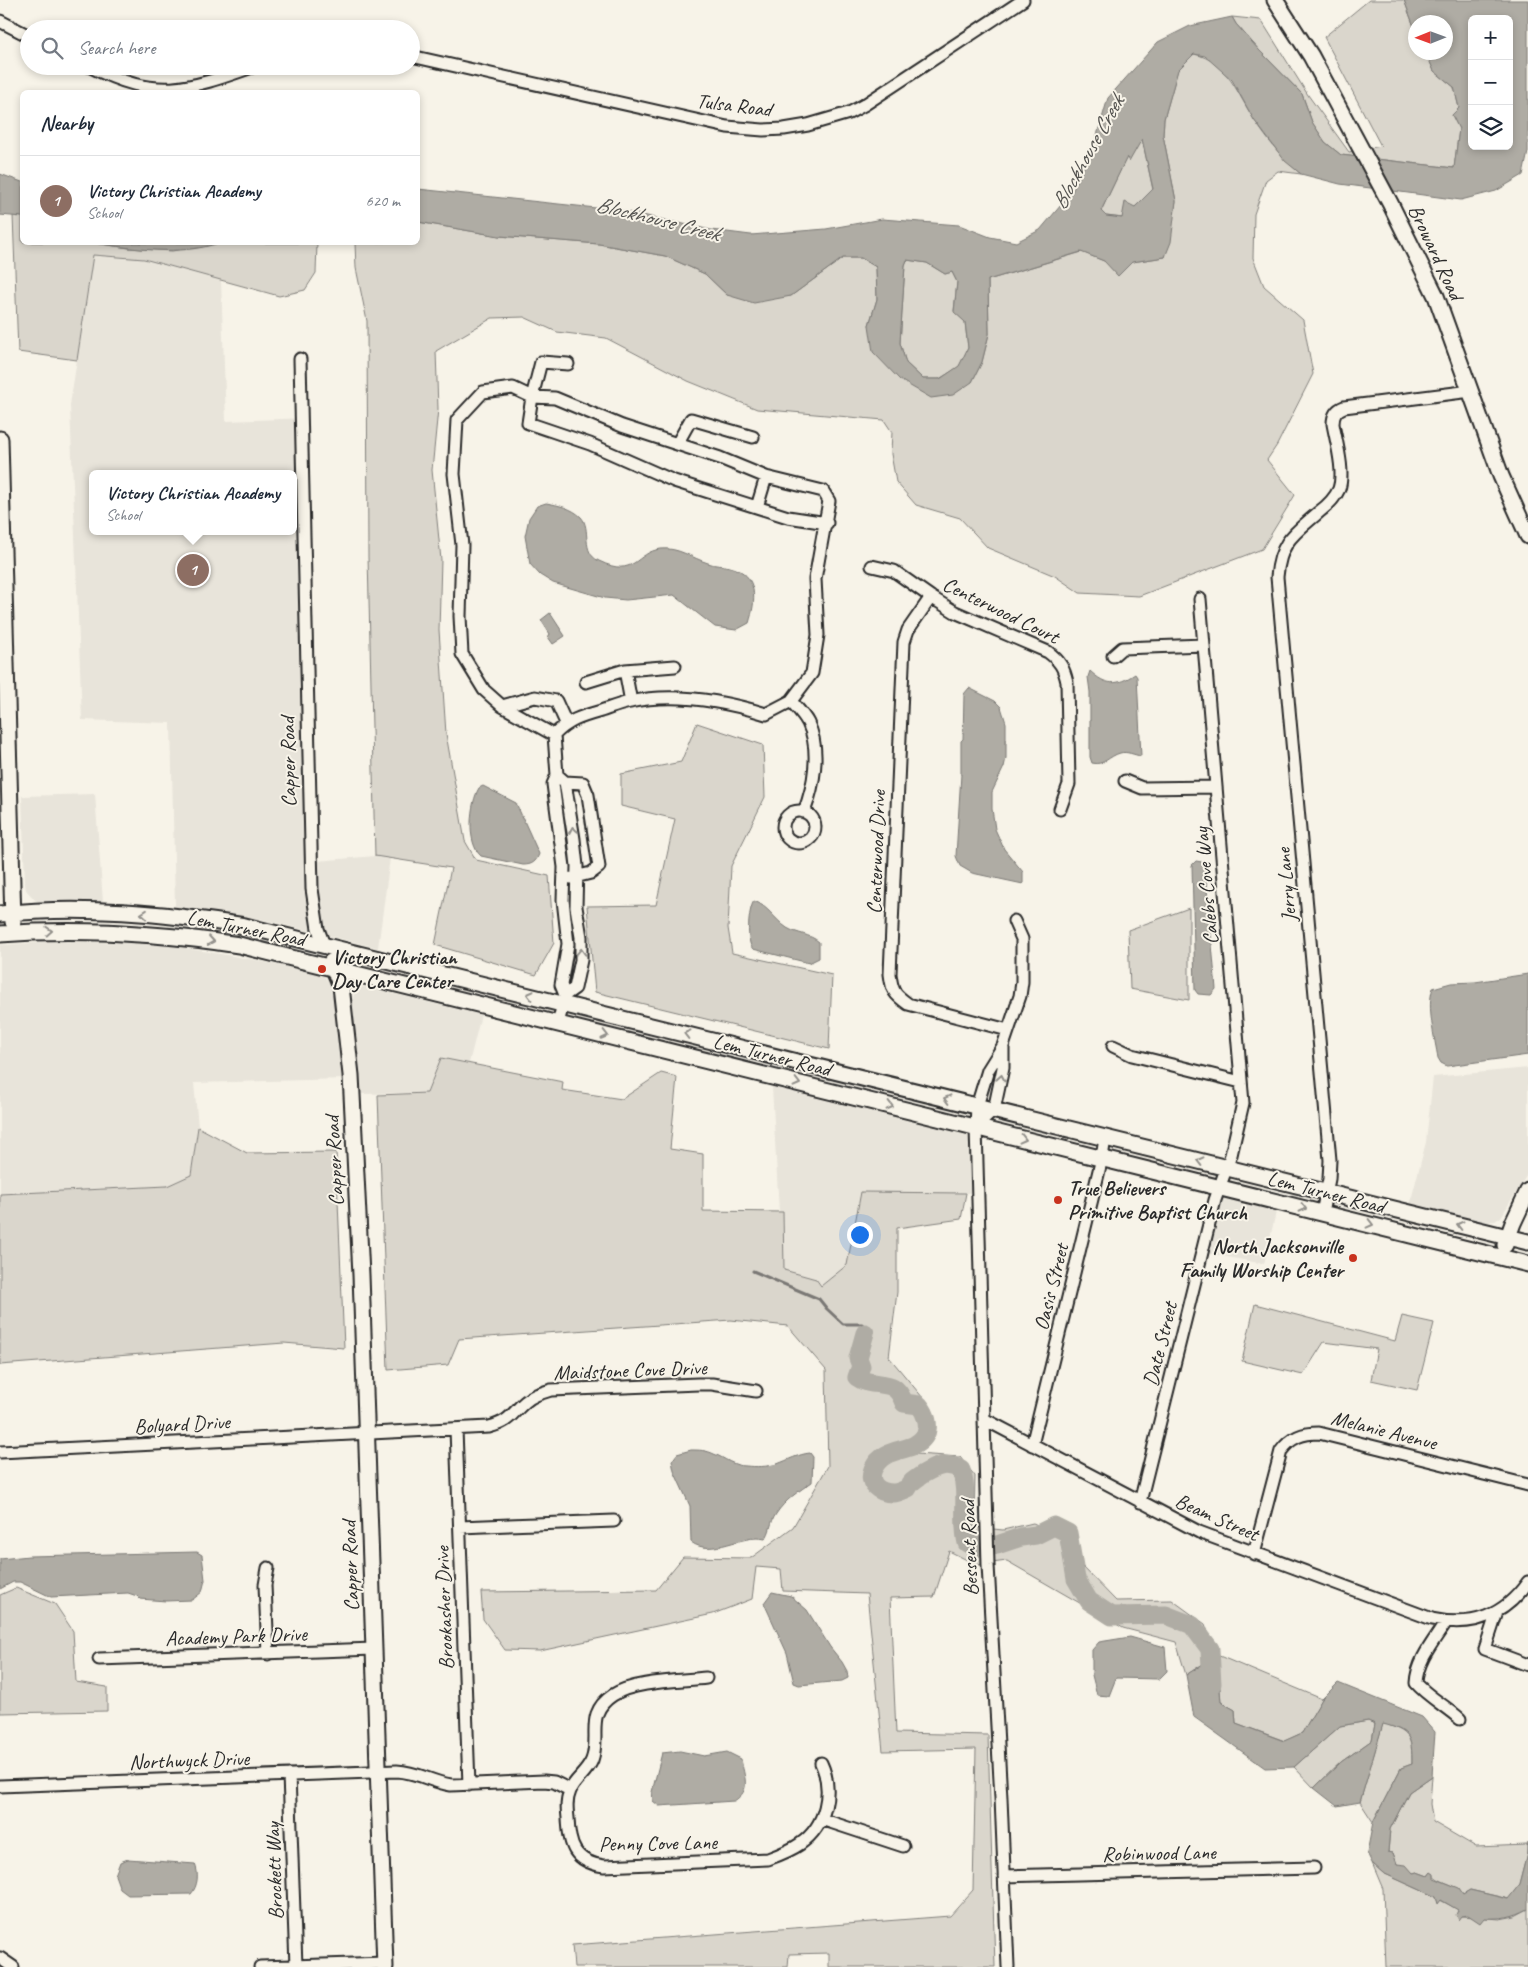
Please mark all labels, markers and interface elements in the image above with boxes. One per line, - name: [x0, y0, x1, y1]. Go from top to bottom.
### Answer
- north arrow: [1408, 15, 1453, 60]
- map controls: [1468, 15, 1513, 150]
- button: +: [1468, 15, 1513, 60]
- search box: [20, 20, 420, 75]
- icon: search: [38, 34, 66, 62]
- text: Search here: [78, 36, 155, 60]
- button: −: [1468, 60, 1513, 105]
- water label: Blockhouse Creek: [1045, 87, 1132, 214]
- street label: Tulsa Road: [695, 88, 776, 123]
- button: layers: [1468, 105, 1513, 150]
- text: Nearby: [40, 110, 93, 136]
- text: Victory Christian Academy: [87, 179, 261, 203]
- water label: Blockhouse Creek: [593, 190, 726, 249]
- text: 1: [52, 191, 60, 211]
- text: 620 m: [366, 191, 400, 211]
- street label: Broward Road: [1403, 200, 1471, 307]
- text: School: [87, 203, 121, 223]
- popup: [89, 470, 297, 535]
- text: Victory Christian Academy: [106, 481, 280, 505]
- text: School: [106, 505, 141, 525]
- pin: 1: [177, 551, 209, 589]
- street label: Centerwood Court: [939, 571, 1065, 650]
- street label: Capper Road: [274, 713, 302, 807]
- street label: Centerwood Drive: [861, 788, 891, 914]
- street label: Calebs Cove Way: [1188, 824, 1224, 946]
- one-way arrow: [568, 825, 578, 834]
- street label: Jerry Lane: [1270, 846, 1302, 924]
- street label: Lem Turner Road: [185, 904, 311, 953]
- one-way arrow: [140, 908, 148, 919]
- one-way arrow: [45, 926, 53, 937]
- one-way arrow: [207, 935, 215, 946]
- place label: Victory Christian Day Care Center: [332, 944, 458, 994]
- one-way arrow: [576, 948, 586, 956]
- marker: Victory Christian Day Care Center: [316, 963, 328, 975]
- one-way arrow: [526, 991, 534, 1001]
- street label: Lem Turner Road: [711, 1028, 837, 1083]
- one-way arrow: [601, 1030, 609, 1040]
- one-way arrow: [684, 1030, 692, 1040]
- one-way arrow: [995, 1074, 1005, 1083]
- one-way arrow: [792, 1077, 801, 1088]
- one-way arrow: [943, 1094, 952, 1105]
- one-way arrow: [886, 1100, 895, 1111]
- street label: Capper Road: [318, 1111, 349, 1207]
- one-way arrow: [1018, 1133, 1027, 1144]
- one-way arrow: [1196, 1156, 1205, 1167]
- street label: Lem Turner Road: [1265, 1165, 1391, 1220]
- place label: True Believers Primitive Baptist Church: [1068, 1175, 1248, 1225]
- marker: True Believers Primitive Baptist Church: [1052, 1194, 1064, 1206]
- one-way arrow: [1298, 1202, 1307, 1213]
- one-way arrow: [1365, 1218, 1374, 1229]
- one-way arrow: [1456, 1221, 1464, 1231]
- your location: [847, 1222, 873, 1248]
- place label: North Jacksonville Family Worship Center: [1180, 1233, 1345, 1283]
- street label: Oasis Street: [1028, 1239, 1075, 1333]
- marker: North Jacksonville Family Worship Center: [1347, 1252, 1359, 1264]
- street label: Date Street: [1137, 1297, 1183, 1389]
- street label: Maidstone Cove Drive: [553, 1354, 708, 1386]
- street label: Melanie Avenue: [1329, 1404, 1442, 1456]
- street label: Bolyard Drive: [134, 1408, 233, 1439]
- street label: Beam Street: [1171, 1487, 1265, 1548]
- street label: Bessent Road: [954, 1496, 984, 1597]
- street label: Capper Road: [335, 1517, 365, 1612]
- street label: Brookasher Drive: [429, 1545, 459, 1670]
- street label: Academy Park Drive: [165, 1620, 308, 1651]
- street label: Northwyck Drive: [129, 1745, 251, 1775]
- street label: Brockett Way: [259, 1820, 289, 1920]
- street label: Penny Cove Lane: [599, 1829, 718, 1857]
- street label: Robinwood Lane: [1102, 1839, 1217, 1867]

